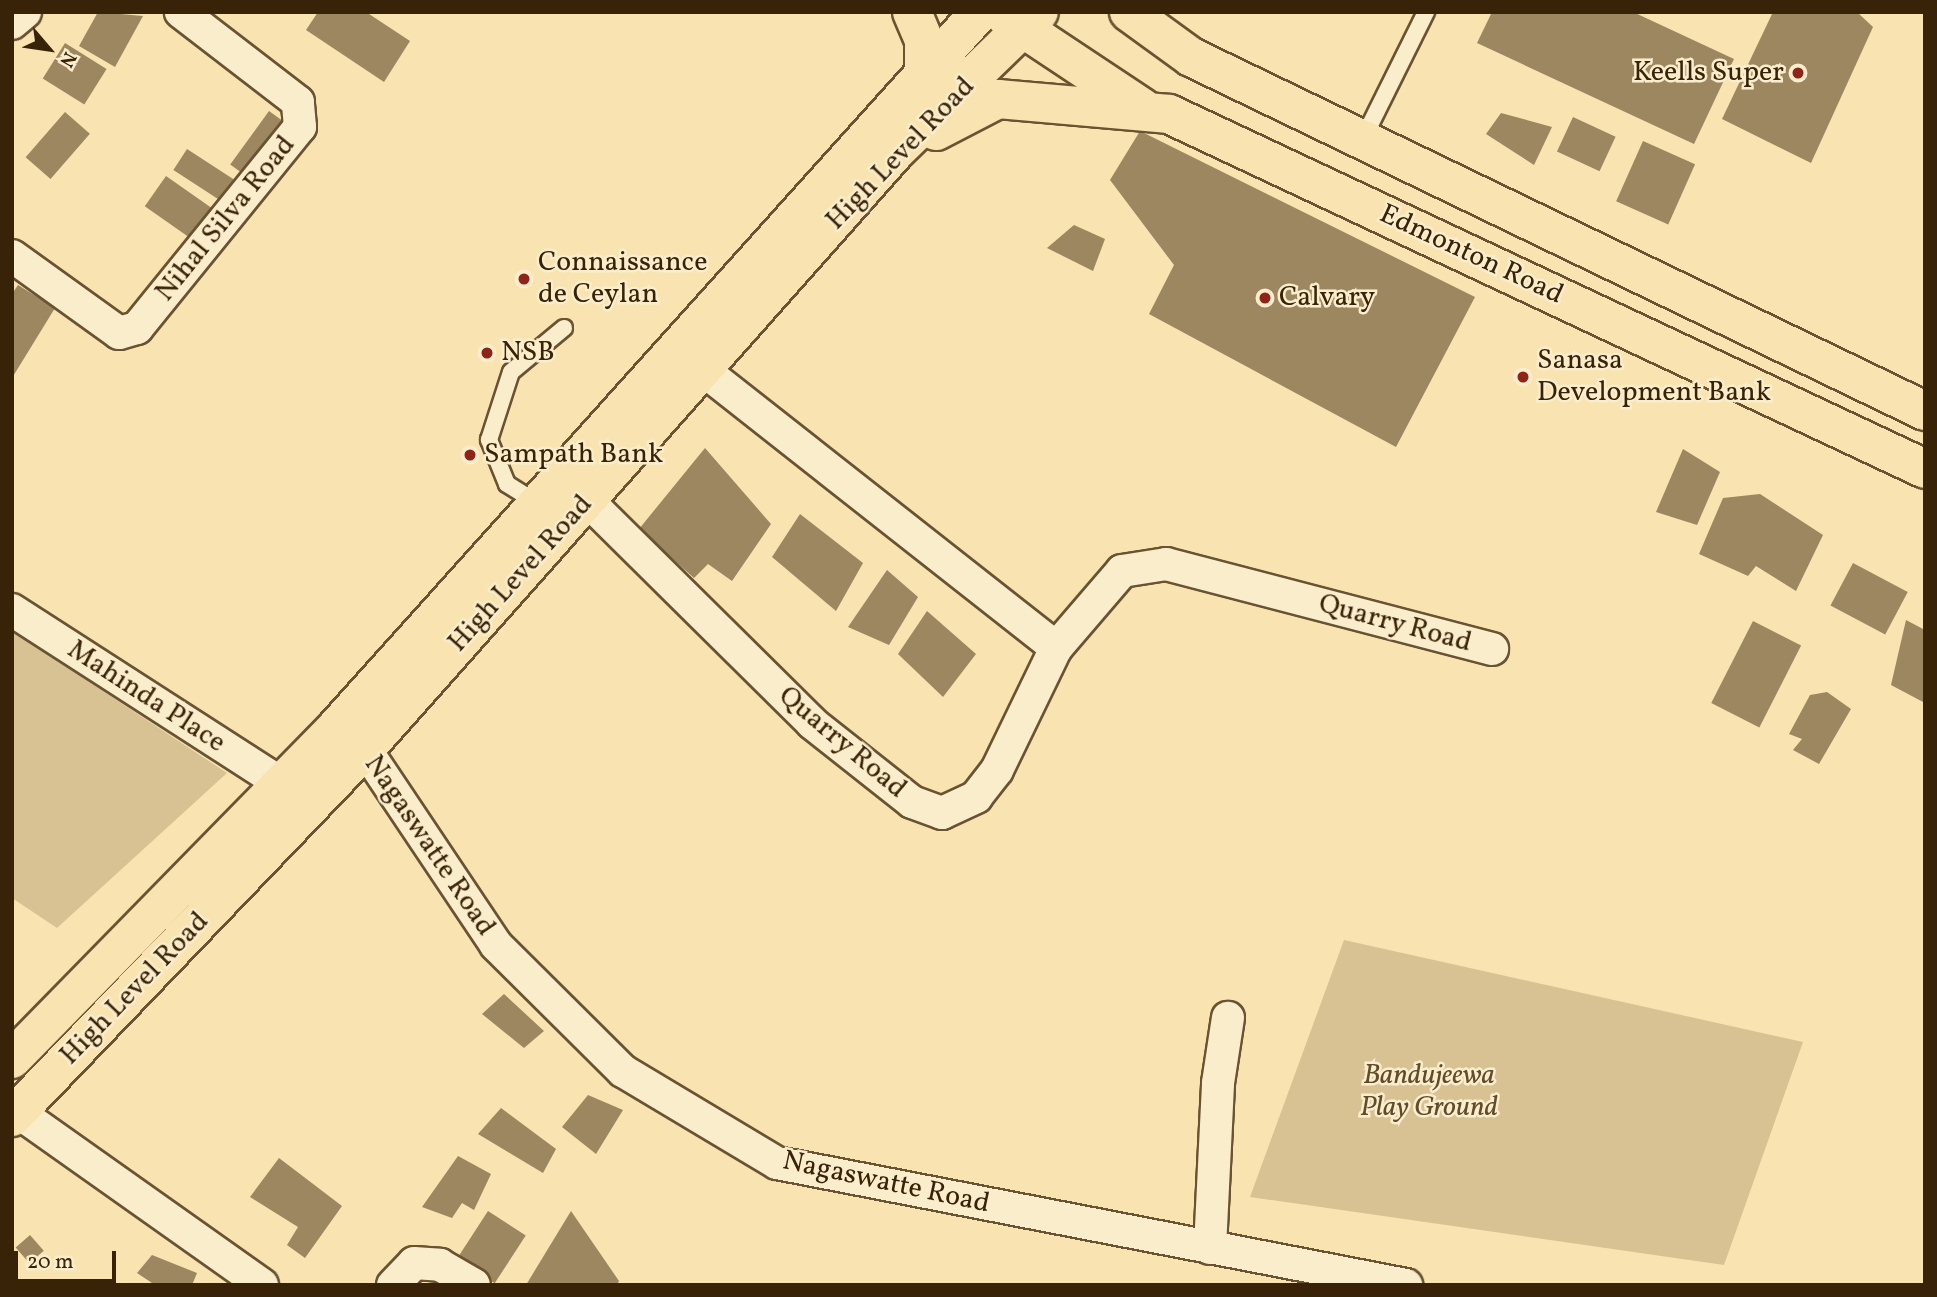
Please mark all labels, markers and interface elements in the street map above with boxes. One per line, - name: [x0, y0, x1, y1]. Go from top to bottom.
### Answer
- north arrow: [14, 14, 84, 84]
- text: N: [53, 47, 82, 72]
- place label: Keells Super: [1633, 56, 1784, 90]
- marker: Keells Super: [1790, 65, 1806, 81]
- street label: High Level Road: [820, 70, 982, 238]
- street label: Nihal Silva Road: [149, 129, 303, 309]
- street label: Edmonton Road: [1374, 198, 1568, 312]
- place label: Connaissance de Ceylan: [538, 246, 707, 312]
- marker: Connaissance de Ceylan: [516, 271, 532, 287]
- place label: Calvary: [1279, 281, 1375, 315]
- marker: Calvary: [1257, 290, 1273, 306]
- place label: NSB: [501, 336, 555, 370]
- place label: Sanasa Development Bank: [1537, 344, 1771, 410]
- marker: NSB: [479, 345, 495, 361]
- marker: Sanasa Development Bank: [1515, 369, 1531, 385]
- place label: Sampath Bank: [484, 438, 663, 472]
- marker: Sampath Bank: [462, 447, 478, 463]
- street label: High Level Road: [442, 489, 600, 659]
- street label: Quarry Road: [1315, 587, 1475, 661]
- street label: Mahinda Place: [61, 633, 231, 761]
- street label: Quarry Road: [771, 679, 913, 807]
- street label: Nagaswatte Road: [356, 749, 502, 943]
- street label: High Level Road: [54, 905, 216, 1073]
- park label: Bandujeewa Play Ground: [1360, 1059, 1498, 1125]
- street label: Nagaswatte Road: [779, 1145, 993, 1221]
- scale bar: [18, 1238, 119, 1282]
- text: 20 m: [27, 1248, 73, 1277]

